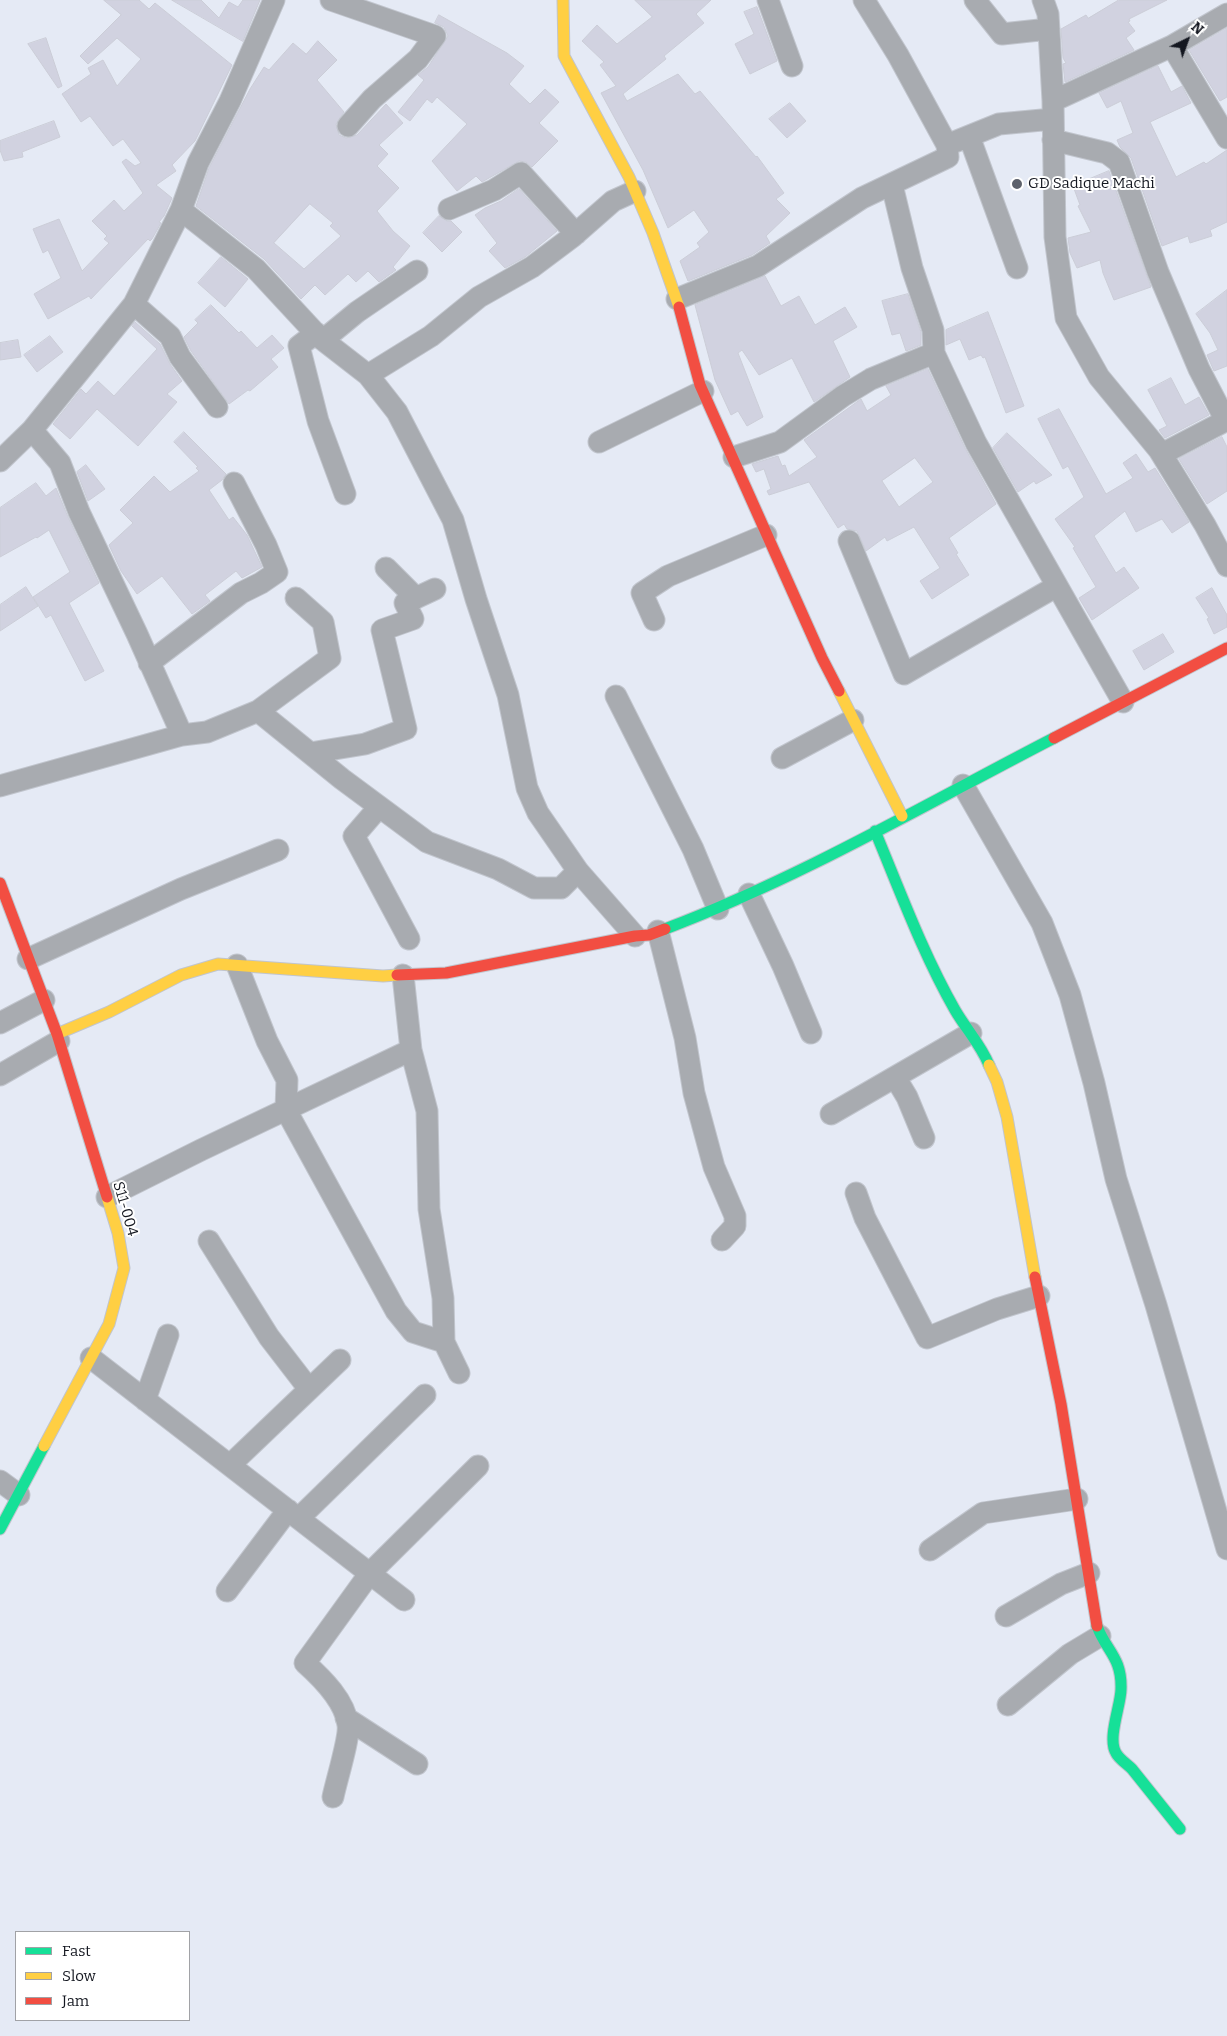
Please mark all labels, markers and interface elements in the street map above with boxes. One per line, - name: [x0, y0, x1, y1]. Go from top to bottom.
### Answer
- north arrow: [1162, 15, 1212, 65]
- text: N: [1188, 19, 1207, 38]
- place label: GD Sadique Machi: [1028, 175, 1155, 193]
- marker: GD Sadique Machi: [1010, 177, 1024, 191]
- street label: S11-004: [109, 1180, 141, 1238]
- legend: [15, 1931, 190, 2021]
- text: Fast: [62, 1942, 91, 1960]
- text: Slow: [62, 1967, 96, 1985]
- text: Jam: [62, 1992, 89, 2010]

